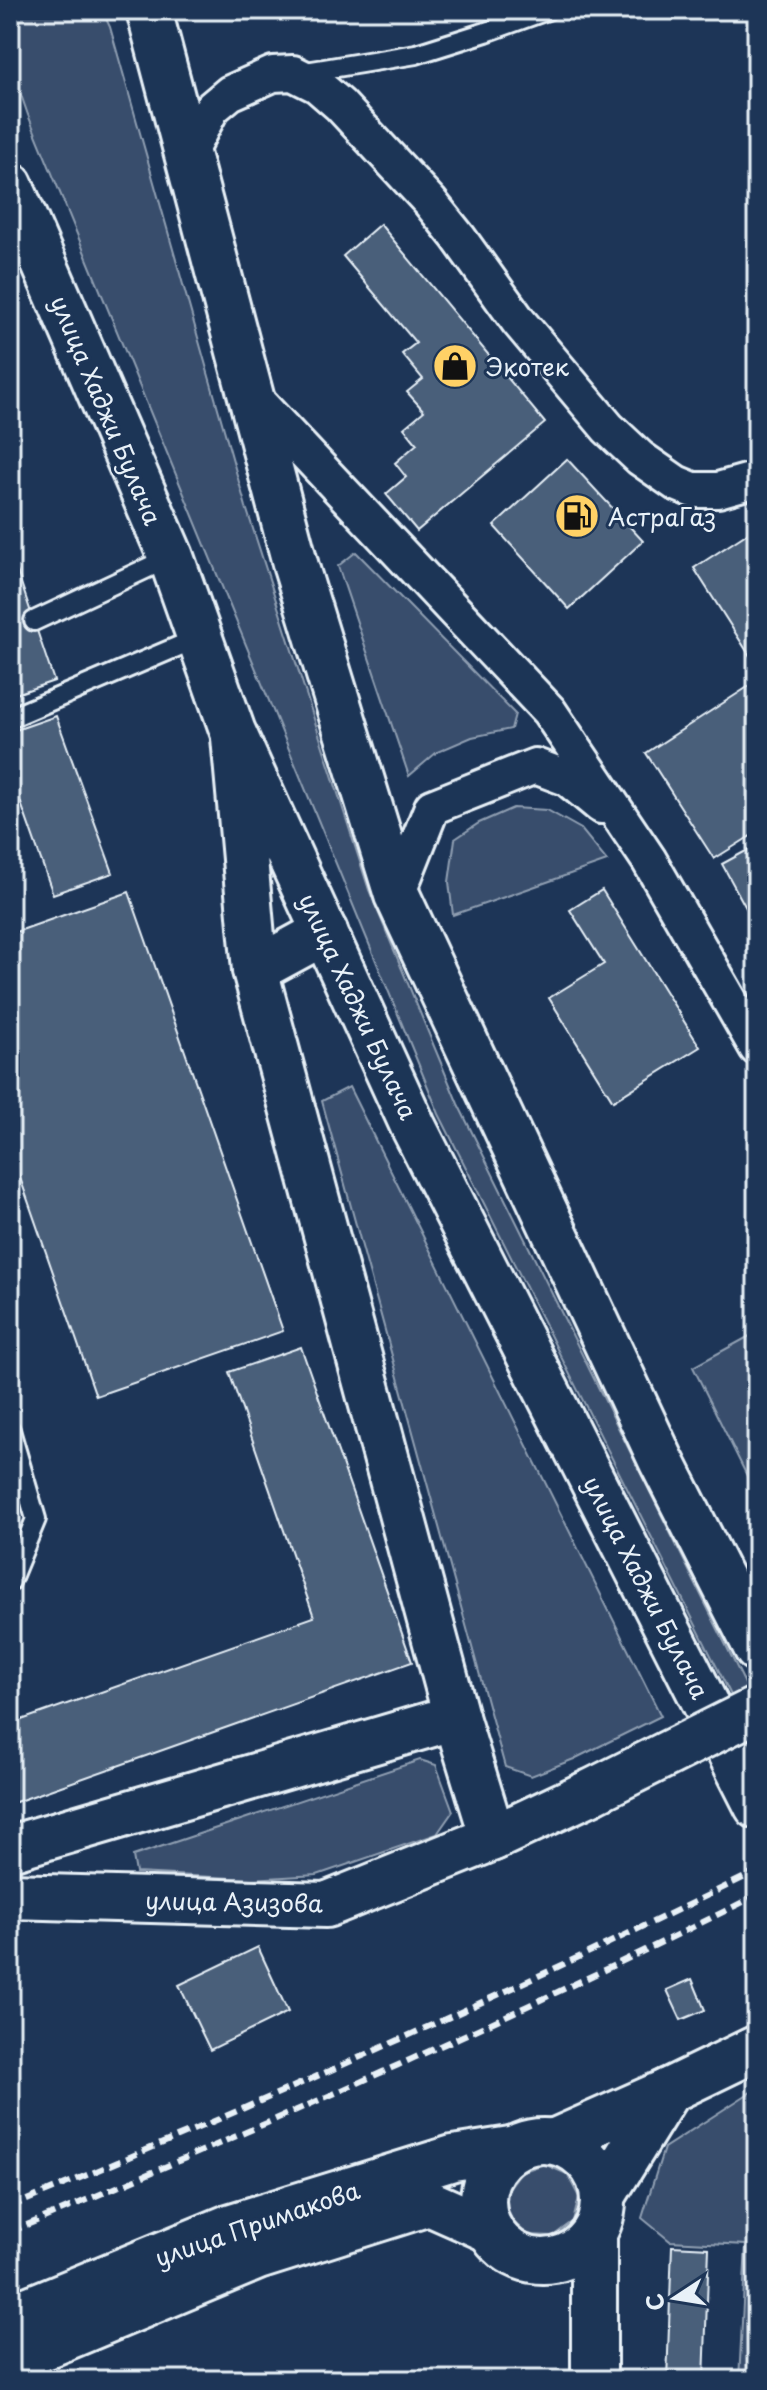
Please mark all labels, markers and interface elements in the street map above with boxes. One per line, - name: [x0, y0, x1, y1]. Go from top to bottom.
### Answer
- street label: улица Хаджи Булача: [42, 290, 172, 530]
- shop icon: Экотек: [431, 342, 479, 390]
- place label: Экотек: [486, 348, 570, 384]
- fuel station icon: АстраГаз: [553, 492, 601, 540]
- place label: АстраГаз: [608, 498, 716, 534]
- street label: улица Хаджи Булача: [291, 887, 427, 1125]
- street label: улица Хаджи Булача: [575, 1469, 719, 1705]
- street label: улица Азизова: [145, 1881, 323, 1921]
- street label: улица Примакова: [150, 2171, 364, 2275]
- north arrow: [635, 2258, 715, 2338]
- text: С: [636, 2291, 672, 2314]

